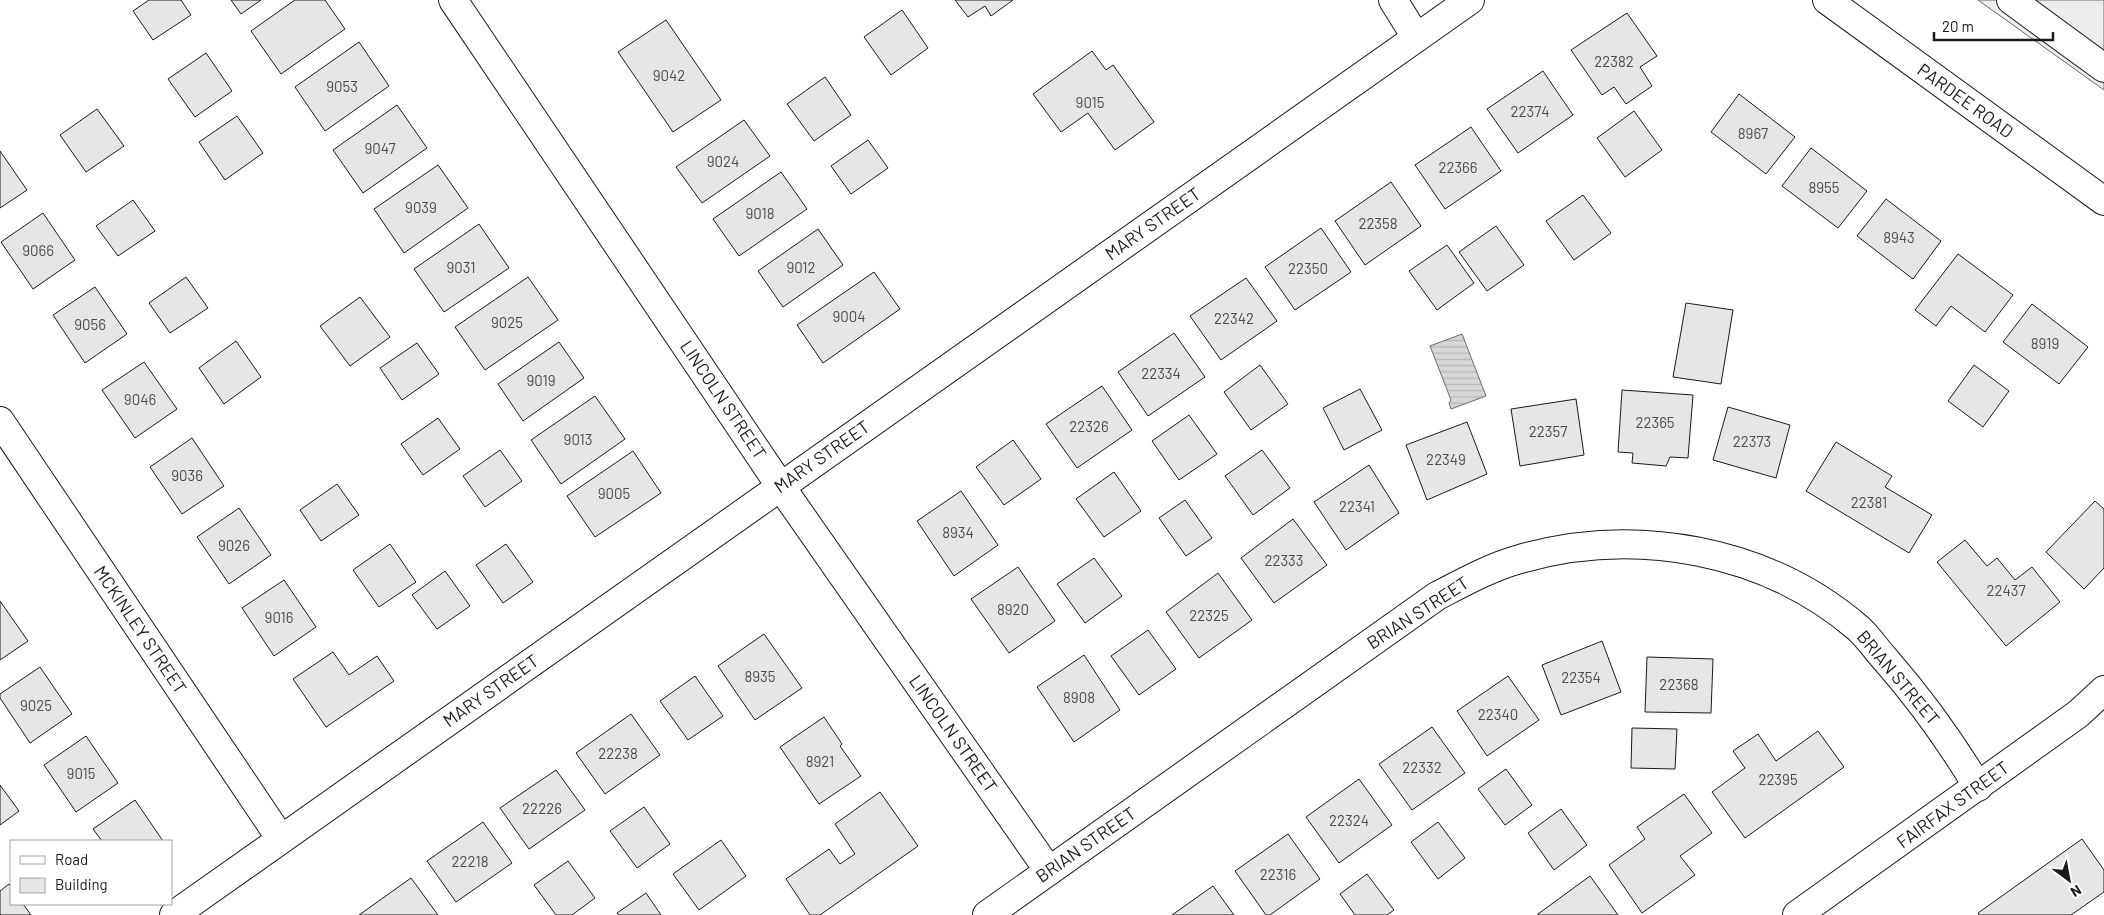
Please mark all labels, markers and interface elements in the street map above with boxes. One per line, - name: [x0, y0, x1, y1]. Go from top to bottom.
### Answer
- scale bar: [1934, 10, 2053, 42]
- text: 20 m: [1942, 17, 1974, 35]
- house number: 22382: [1594, 52, 1634, 70]
- street label: PARDEE ROAD: [1913, 58, 2018, 142]
- house number: 9042: [653, 66, 685, 84]
- house number: 9053: [326, 77, 358, 95]
- house number: 9015: [1076, 93, 1104, 111]
- house number: 22374: [1510, 102, 1550, 120]
- house number: 8967: [1738, 124, 1768, 142]
- house number: 9047: [364, 139, 396, 157]
- house number: 9024: [707, 152, 739, 170]
- house number: 22366: [1438, 158, 1478, 176]
- house number: 8955: [1808, 178, 1840, 196]
- street label: MARY STREET: [1100, 182, 1205, 264]
- house number: 9039: [405, 198, 437, 216]
- house number: 9018: [746, 204, 774, 222]
- house number: 22358: [1358, 214, 1398, 232]
- house number: 8943: [1883, 228, 1915, 246]
- house number: 9066: [22, 241, 54, 259]
- house number: 9031: [446, 258, 476, 276]
- house number: 9012: [786, 258, 816, 276]
- house number: 22350: [1288, 259, 1328, 277]
- house number: 9004: [832, 307, 866, 325]
- house number: 22342: [1214, 309, 1254, 327]
- house number: 9025: [491, 313, 523, 331]
- house number: 9056: [74, 315, 106, 333]
- house number: 8919: [2031, 334, 2059, 352]
- street label: LINCOLN STREET: [676, 336, 772, 463]
- house number: 22334: [1141, 364, 1181, 382]
- house number: 9019: [527, 371, 555, 389]
- house number: 9046: [124, 390, 156, 408]
- house number: 22365: [1635, 413, 1675, 431]
- street label: MARY STREET: [769, 415, 874, 497]
- house number: 22326: [1069, 417, 1109, 435]
- house number: 22357: [1529, 422, 1567, 440]
- house number: 9013: [564, 430, 592, 448]
- house number: 22373: [1733, 432, 1771, 450]
- house number: 22349: [1426, 450, 1466, 468]
- house number: 9036: [171, 466, 203, 484]
- house number: 9005: [598, 484, 630, 502]
- house number: 22381: [1851, 493, 1887, 511]
- house number: 22341: [1339, 497, 1375, 515]
- house number: 8934: [942, 523, 974, 541]
- house number: 9026: [218, 536, 250, 554]
- house number: 22333: [1264, 551, 1304, 569]
- street label: MCKINLEY STREET: [90, 561, 192, 698]
- street label: BRIAN STREET: [1362, 571, 1473, 653]
- house number: 22437: [1986, 581, 2026, 599]
- house number: 8920: [997, 600, 1029, 618]
- house number: 22325: [1189, 606, 1229, 624]
- house number: 9016: [265, 608, 293, 626]
- street label: BRIAN STREET: [1853, 625, 1945, 729]
- street label: MARY STREET: [438, 649, 543, 731]
- house number: 8935: [744, 667, 776, 685]
- house number: 22354: [1561, 668, 1601, 686]
- street label: LINCOLN STREET: [905, 670, 1003, 797]
- house number: 22368: [1659, 675, 1699, 693]
- house number: 8908: [1063, 688, 1095, 706]
- house number: 9025: [20, 696, 52, 714]
- house number: 22340: [1478, 705, 1518, 723]
- house number: 22238: [598, 744, 638, 762]
- house number: 8921: [806, 752, 834, 770]
- street label: FAIRFAX STREET: [1892, 756, 2013, 852]
- house number: 22332: [1402, 758, 1442, 776]
- house number: 9015: [67, 764, 95, 782]
- house number: 22395: [1758, 770, 1798, 788]
- house number: 22226: [522, 799, 562, 817]
- street label: BRIAN STREET: [1031, 802, 1140, 887]
- house number: 22324: [1329, 811, 1369, 829]
- legend: [10, 840, 172, 905]
- text: Road: [55, 850, 88, 868]
- house number: 22218: [452, 852, 488, 870]
- north arrow: [2044, 855, 2094, 905]
- house number: 22316: [1260, 865, 1296, 883]
- text: Building: [55, 875, 108, 893]
- text: N: [2068, 882, 2085, 901]

